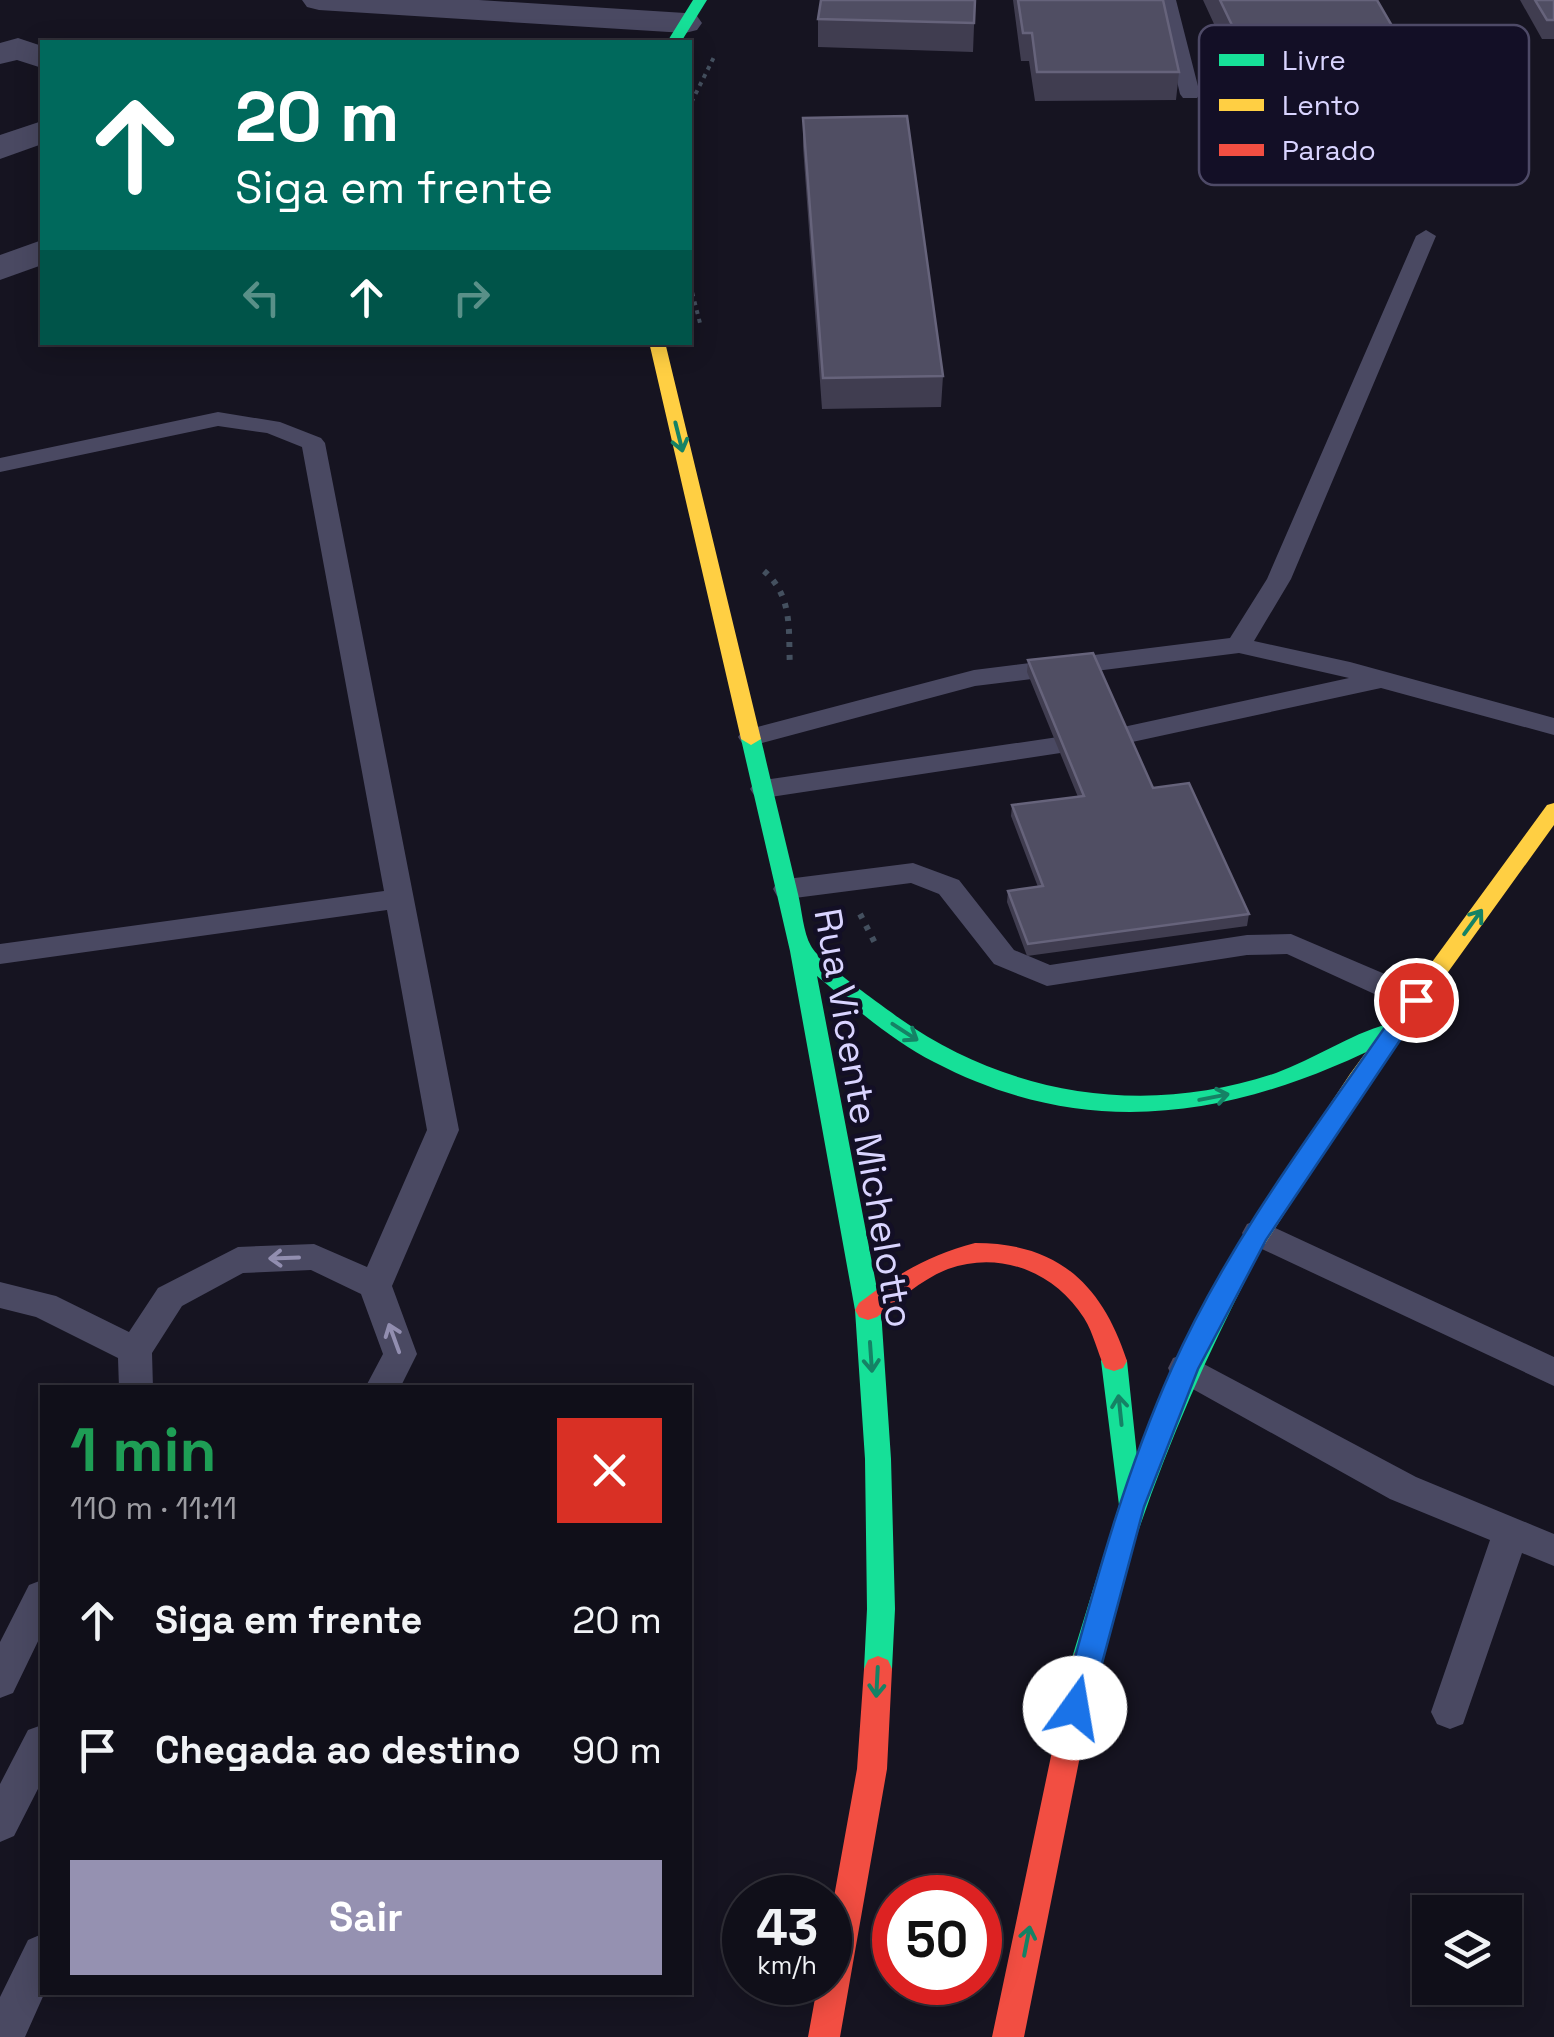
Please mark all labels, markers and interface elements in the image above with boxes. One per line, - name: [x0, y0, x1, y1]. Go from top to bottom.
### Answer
- legend: [1199, 25, 1529, 185]
- text: Livre: [1282, 42, 1346, 78]
- text: 20 m: [235, 72, 400, 161]
- icon: ahead: [70, 80, 200, 210]
- text: Lento: [1282, 87, 1360, 123]
- text: Parado: [1282, 132, 1376, 168]
- text: Siga em frente: [235, 159, 553, 216]
- icon: left: [234, 270, 289, 325]
- icon: ahead: [339, 270, 394, 325]
- icon: right: [444, 270, 499, 325]
- one-way arrow: [671, 420, 689, 452]
- street label: Rua Vicente Michelotto: [803, 905, 925, 1331]
- one-way arrow: [1462, 909, 1483, 936]
- pin: [1374, 958, 1459, 1043]
- icon: arrive: [1389, 973, 1444, 1028]
- one-way arrow: [891, 1022, 919, 1043]
- one-way arrow: [1198, 1087, 1230, 1106]
- one-way arrow: [269, 1249, 301, 1268]
- one-way arrow: [384, 1323, 402, 1354]
- one-way arrow: [862, 1341, 881, 1373]
- one-way arrow: [1110, 1395, 1129, 1427]
- text: 1 min: [70, 1412, 217, 1489]
- button: close: [557, 1418, 662, 1523]
- text: 110 m · 11:11: [70, 1488, 237, 1528]
- icon: ahead: [70, 1593, 125, 1648]
- text: Siga em frente: [155, 1596, 422, 1644]
- text: 20 m: [572, 1596, 662, 1644]
- position arrow: [1023, 1656, 1127, 1760]
- one-way arrow: [867, 1665, 886, 1698]
- icon: arrive: [70, 1723, 125, 1778]
- text: Chegada ao destino: [155, 1726, 521, 1774]
- text: 90 m: [572, 1726, 662, 1774]
- button: Sair: [70, 1860, 662, 1975]
- speed limit sign: 50: [872, 1875, 1002, 2005]
- map controls: [1412, 1895, 1522, 2005]
- button: layers: [1412, 1895, 1522, 2005]
- text: 43: [756, 1896, 818, 1960]
- one-way arrow: [1018, 1926, 1037, 1958]
- text: km/h: [757, 1949, 817, 1981]

